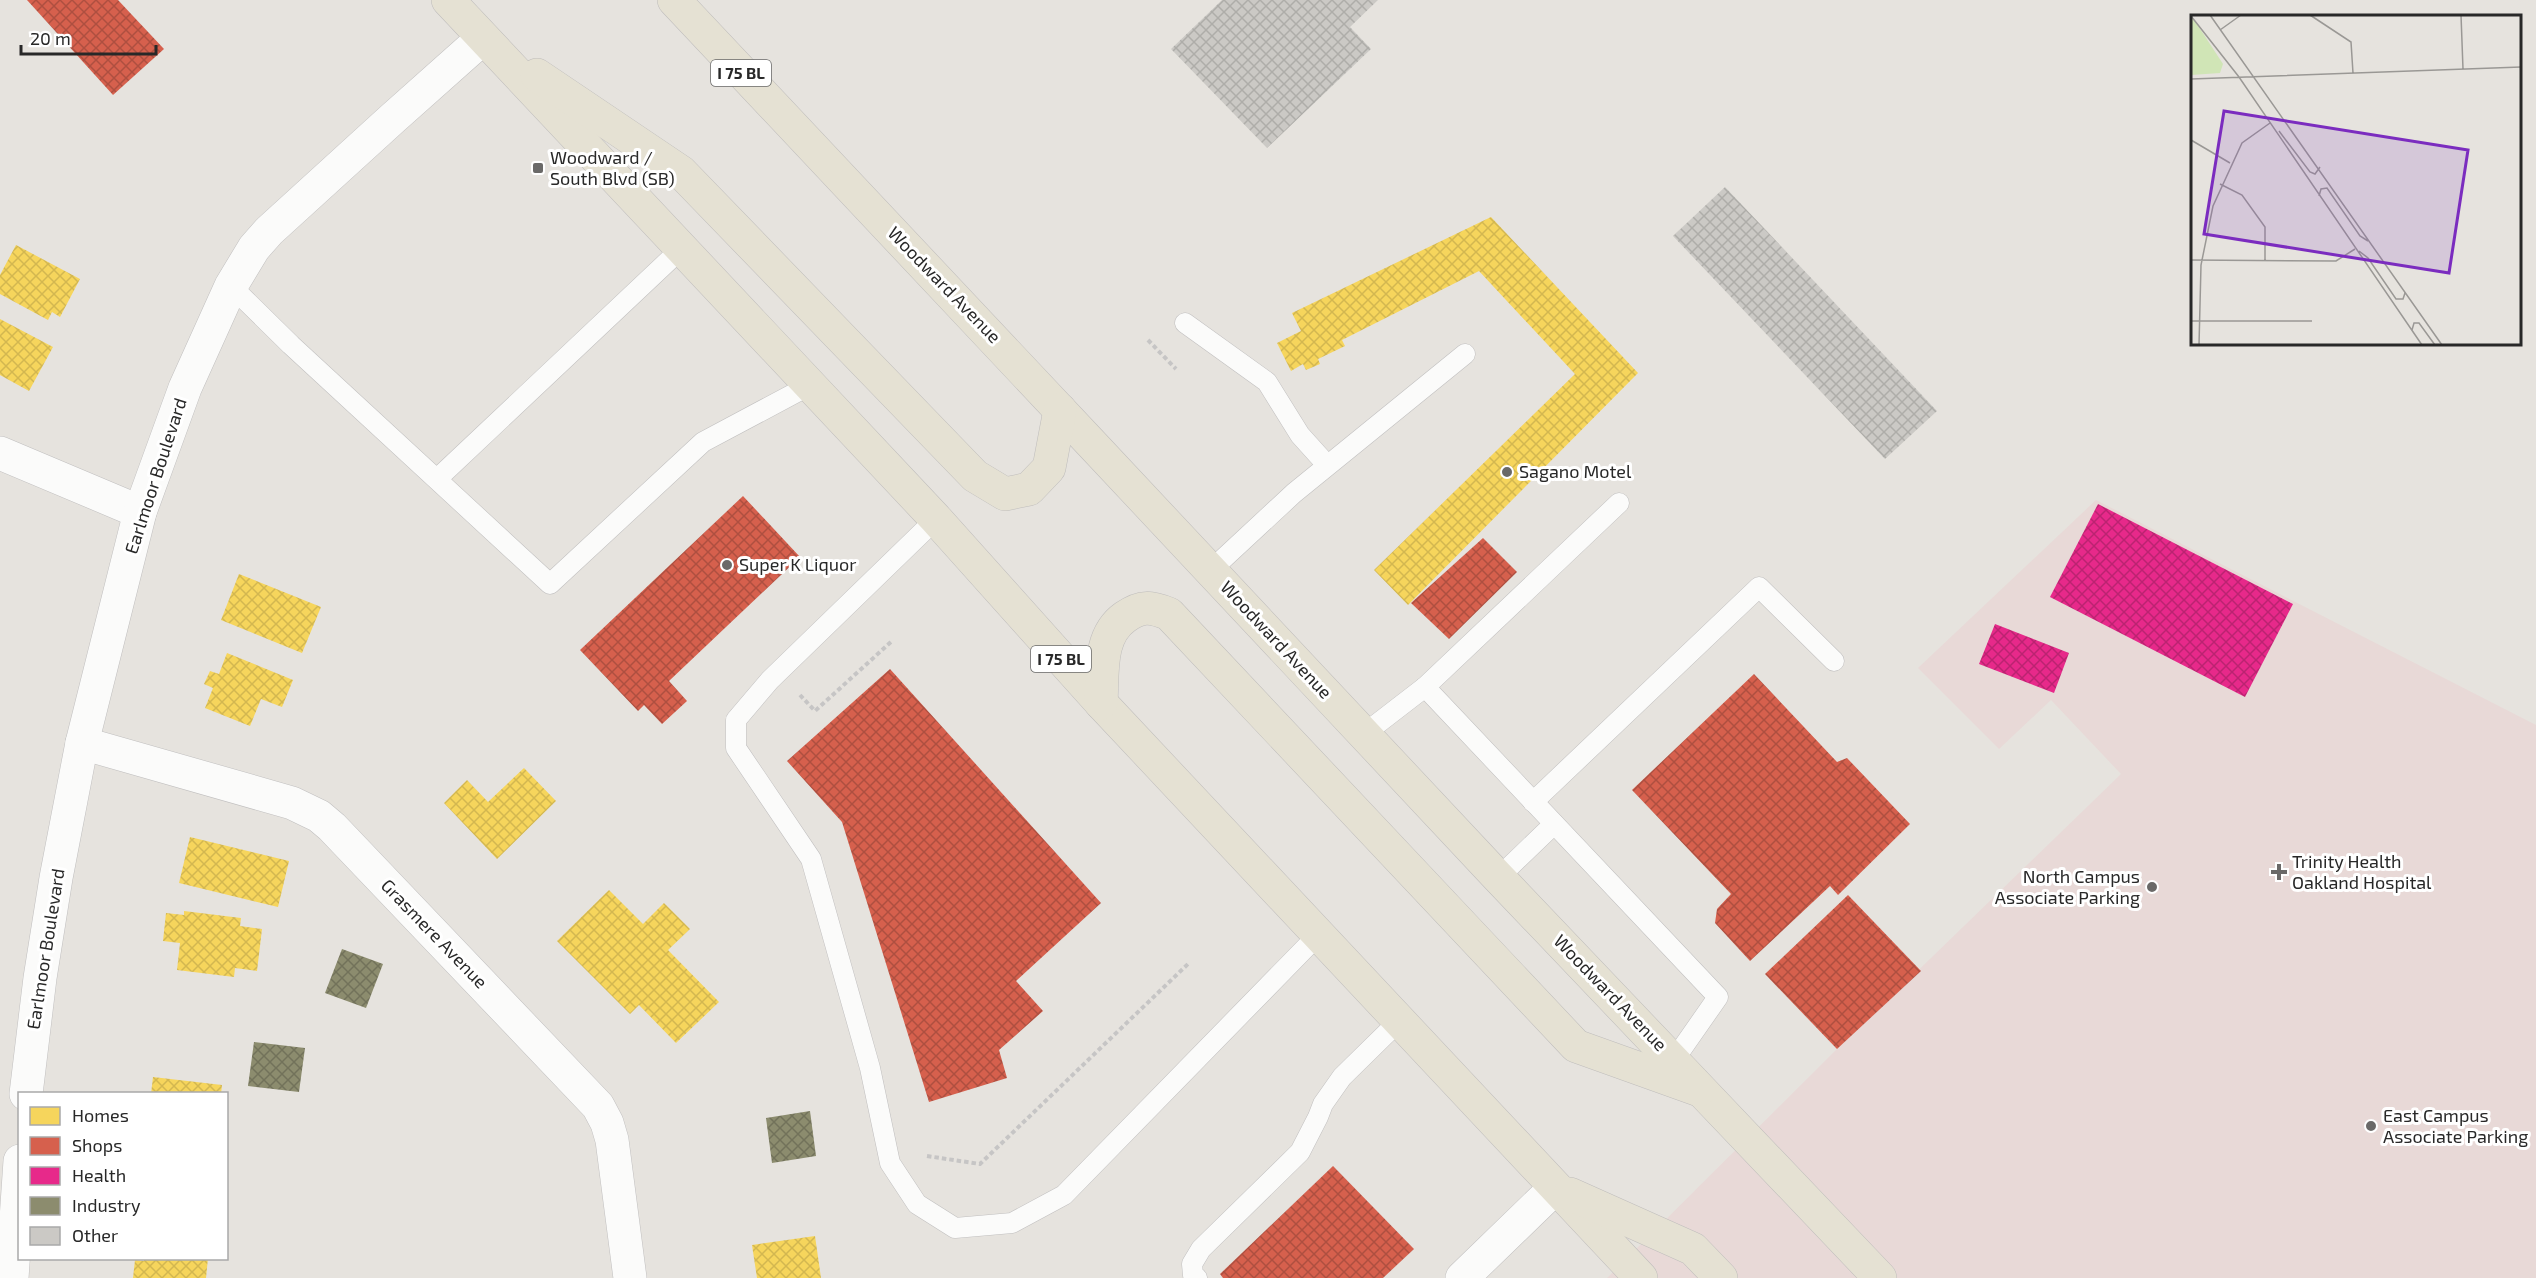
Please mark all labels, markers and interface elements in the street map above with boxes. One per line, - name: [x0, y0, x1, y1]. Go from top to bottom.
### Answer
- inset map: [2191, 15, 2521, 345]
- scale bar: [21, 18, 156, 56]
- text: 20 m: [30, 27, 71, 49]
- road number: I 75 BL: [711, 60, 771, 86]
- place label: Woodward / South Blvd (SB): [550, 146, 675, 189]
- marker: Woodward / South Blvd (SB): [531, 161, 545, 175]
- street label: Woodward Avenue: [884, 221, 1006, 347]
- street label: Earlmoor Boulevard: [119, 395, 191, 557]
- place label: Sagano Motel: [1519, 460, 1632, 482]
- marker: Sagano Motel: [1500, 465, 1514, 479]
- place label: Super K Liquor: [739, 553, 856, 575]
- marker: Super K Liquor: [720, 558, 734, 572]
- street label: Woodward Avenue: [1216, 576, 1337, 703]
- road number: I 75 BL: [1031, 646, 1091, 672]
- place label: Trinity Health Oakland Hospital: [2292, 850, 2432, 893]
- marker: Trinity Health Oakland Hospital: [2270, 863, 2288, 881]
- place label: North Campus Associate Parking: [1995, 865, 2140, 908]
- street label: Earlmoor Boulevard: [21, 867, 69, 1031]
- street label: Grasmere Avenue: [377, 874, 492, 993]
- marker: North Campus Associate Parking: [2145, 880, 2159, 894]
- street label: Woodward Avenue: [1550, 929, 1672, 1055]
- legend: [18, 1092, 228, 1260]
- text: Homes: [72, 1104, 129, 1126]
- place label: East Campus Associate Parking: [2383, 1104, 2528, 1147]
- marker: East Campus Associate Parking: [2364, 1119, 2378, 1133]
- text: Shops: [72, 1134, 122, 1156]
- text: Health: [72, 1164, 126, 1186]
- text: Industry: [72, 1194, 141, 1216]
- text: Other: [72, 1224, 118, 1246]

